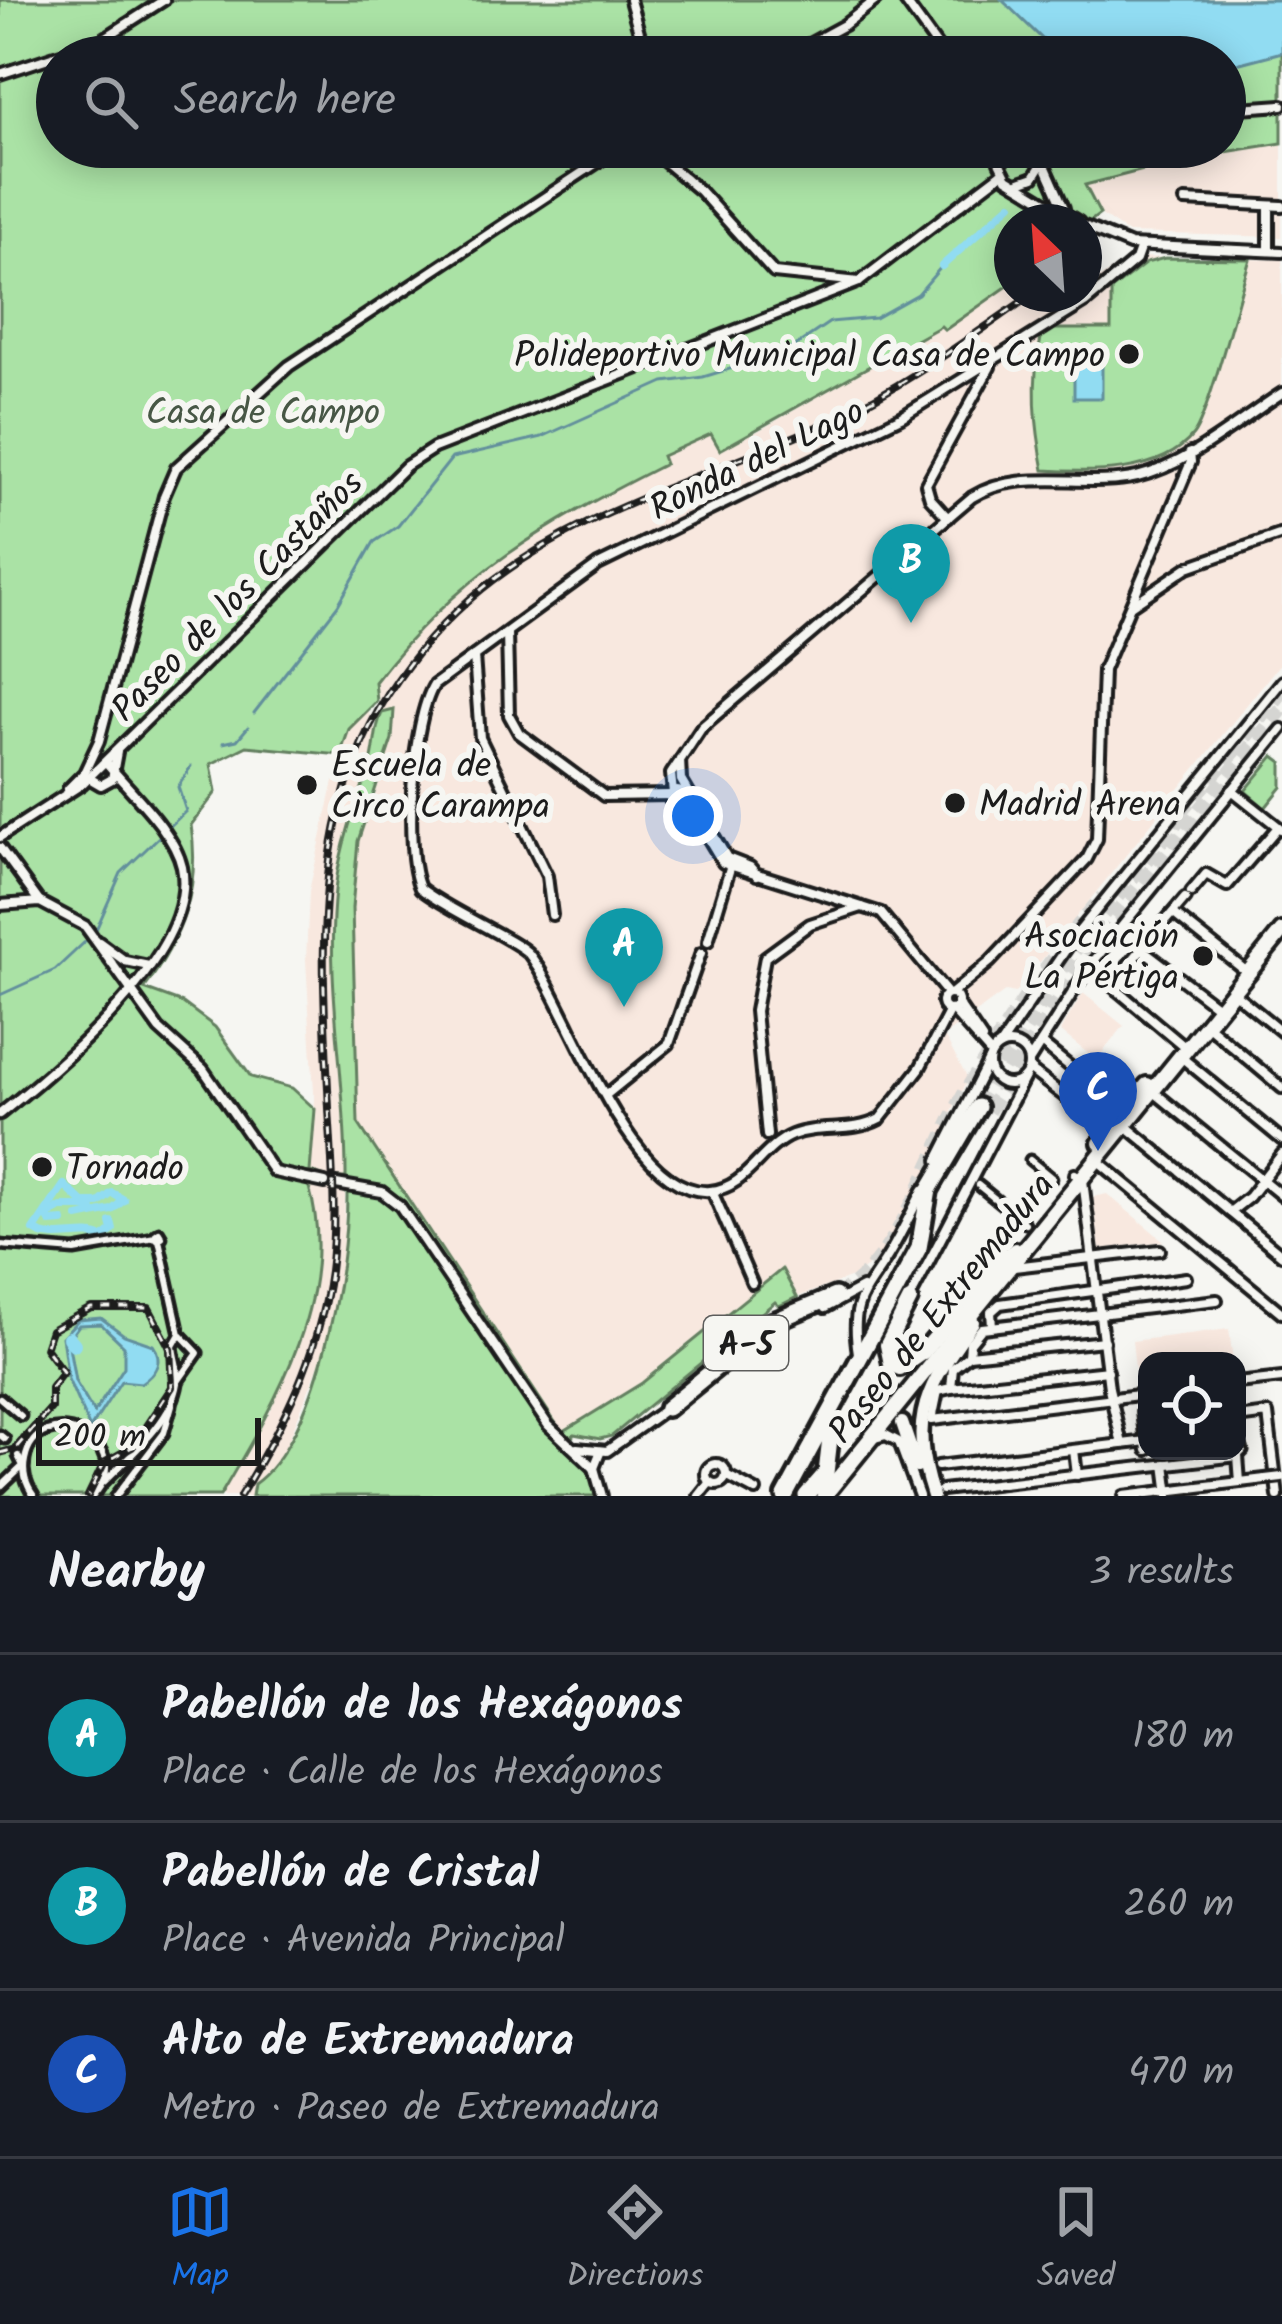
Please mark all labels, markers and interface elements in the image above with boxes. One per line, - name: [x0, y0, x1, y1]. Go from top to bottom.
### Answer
- search box: [36, 36, 1246, 168]
- text: Search here: [174, 66, 396, 138]
- icon: search: [78, 69, 144, 135]
- north arrow: [994, 204, 1102, 312]
- place label: Polideportivo Municipal Casa de Campo: [514, 329, 1105, 386]
- marker: Polideportivo Municipal Casa de Campo: [1116, 341, 1142, 367]
- street label: Ronda del Lago: [640, 384, 875, 538]
- park label: Casa de Campo: [146, 386, 380, 443]
- street label: Paseo de los Castaños: [99, 458, 378, 737]
- pin: B: [872, 524, 950, 623]
- place label: Escuela de Circo Carampa: [331, 739, 550, 837]
- marker: Escuela de Circo Carampa: [294, 772, 320, 798]
- place label: Madrid Arena: [979, 778, 1181, 835]
- your location: [663, 786, 723, 846]
- marker: Madrid Arena: [942, 790, 968, 816]
- pin: A: [585, 908, 663, 1007]
- place label: Asociación La Pértiga: [1024, 910, 1179, 1008]
- marker: Asociación La Pértiga: [1190, 943, 1216, 969]
- pin: C: [1059, 1052, 1137, 1151]
- place label: Tornado: [66, 1142, 184, 1199]
- marker: Tornado: [29, 1154, 55, 1180]
- street label: Paseo de Extremadura: [815, 1161, 1070, 1457]
- road number: A-5: [704, 1316, 788, 1370]
- map controls: [1138, 1352, 1246, 1460]
- button: locate: [1138, 1352, 1246, 1460]
- scale bar: [36, 1412, 261, 1465]
- text: 200 m: [54, 1412, 146, 1465]
- text: Nearby: [48, 1534, 205, 1615]
- text: 3 results: [1089, 1543, 1234, 1605]
- text: Pabellón de los Hexágonos: [162, 1671, 683, 1743]
- text: A: [75, 1707, 99, 1769]
- text: 180 m: [1132, 1707, 1234, 1769]
- text: Place · Calle de los Hexágonos: [162, 1743, 663, 1805]
- text: Pabellón de Cristal: [162, 1839, 539, 1911]
- text: B: [75, 1875, 99, 1937]
- text: 260 m: [1123, 1875, 1234, 1937]
- text: Place · Avenida Principal: [162, 1911, 565, 1973]
- text: Alto de Extremadura: [162, 2007, 574, 2079]
- text: C: [75, 2043, 99, 2105]
- text: 470 m: [1128, 2043, 1234, 2105]
- text: Metro · Paseo de Extremadura: [162, 2079, 660, 2141]
- tab: Map: [167, 2179, 233, 2304]
- tab: Directions: [566, 2179, 703, 2304]
- tab: Saved: [1037, 2179, 1115, 2304]

